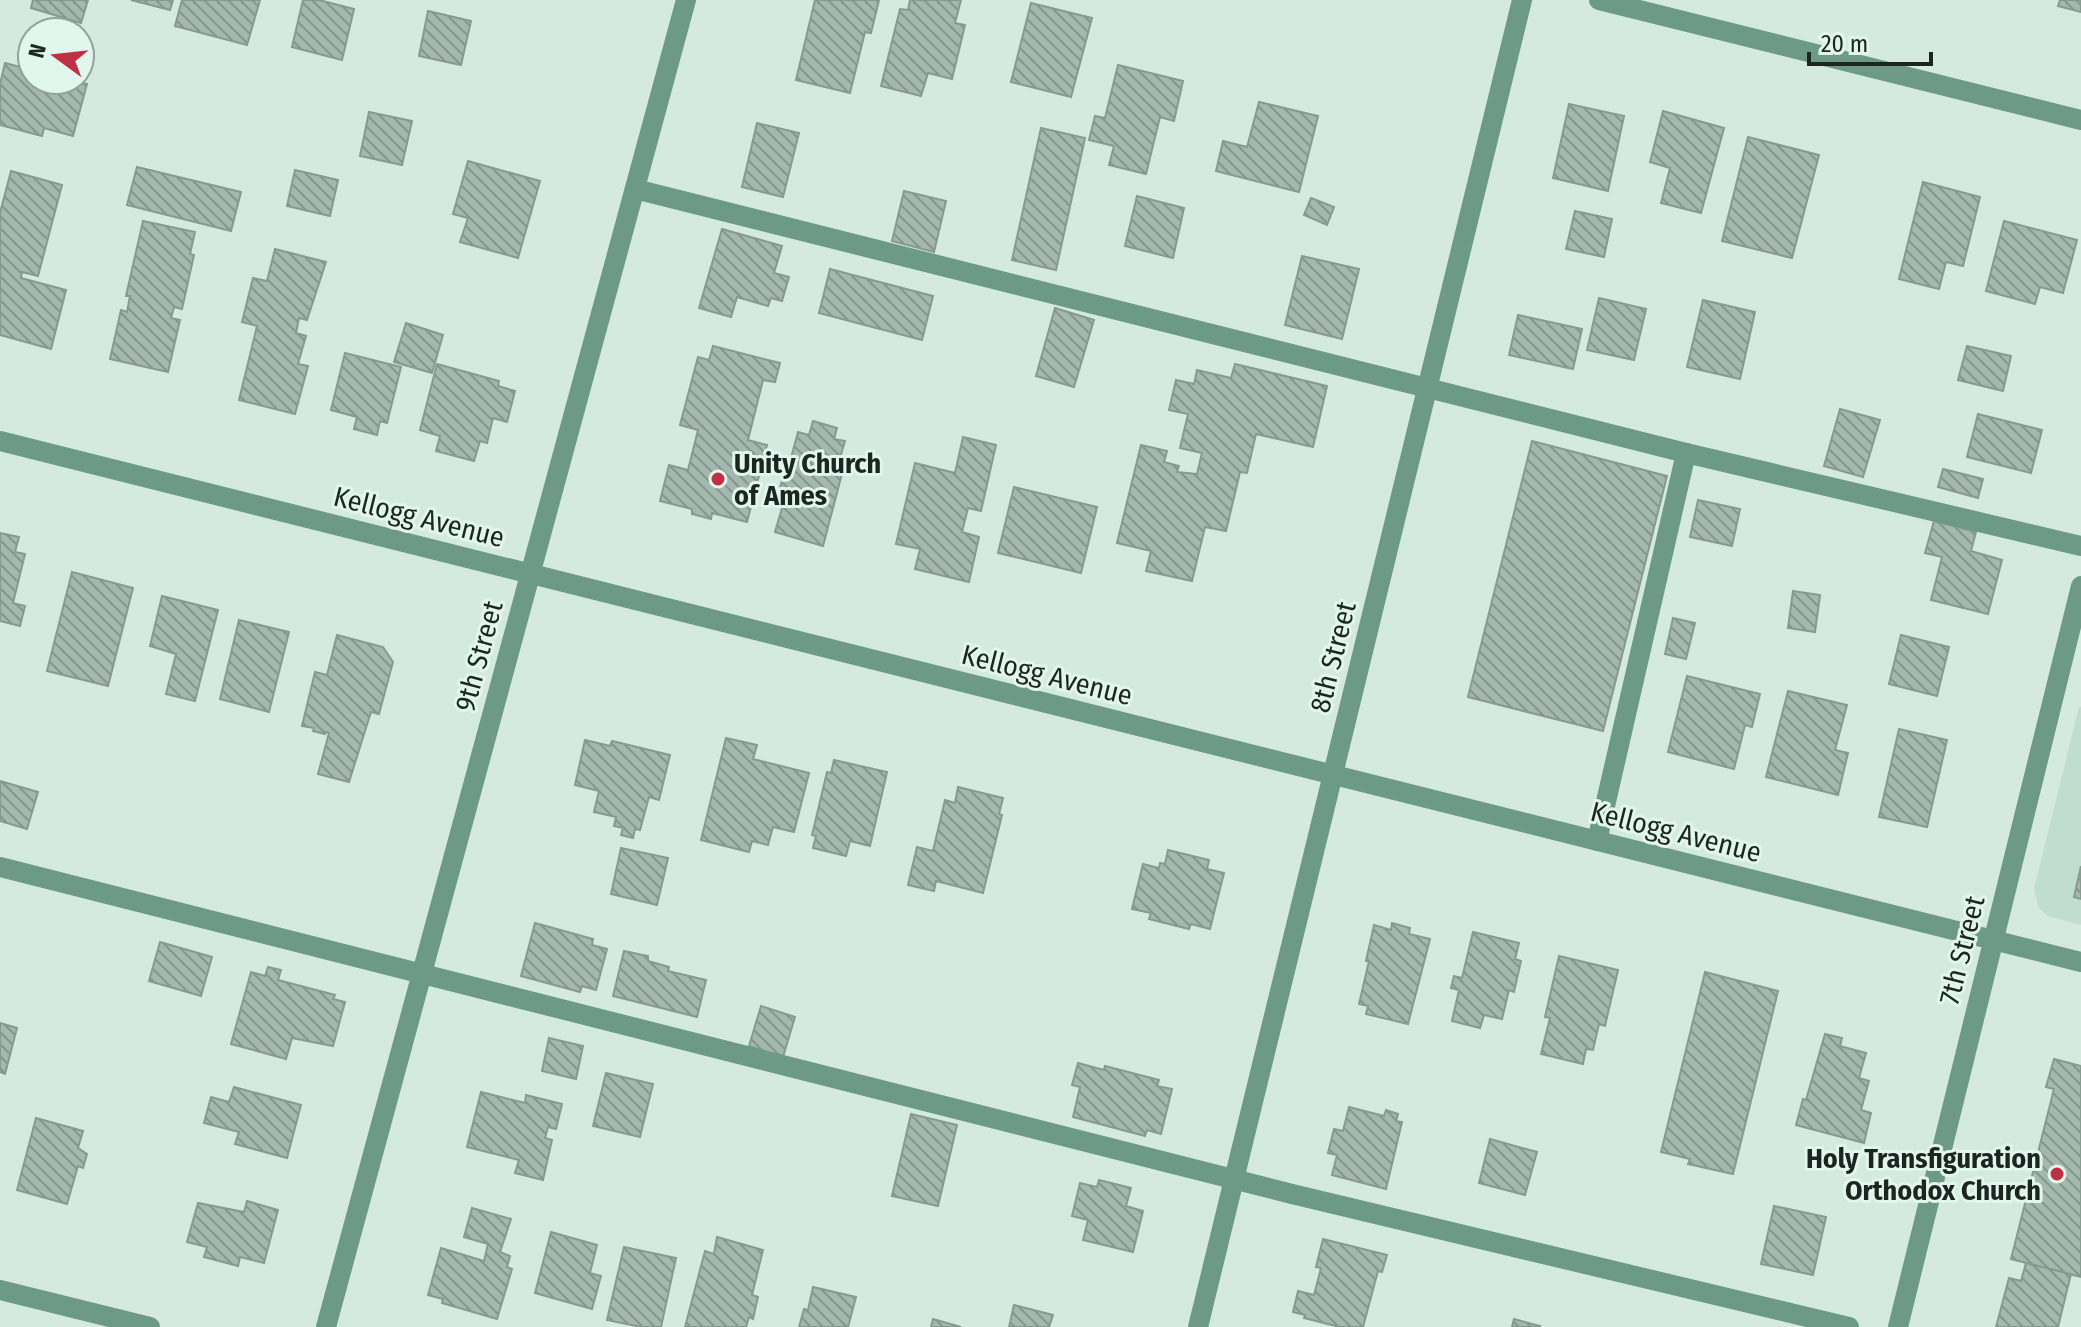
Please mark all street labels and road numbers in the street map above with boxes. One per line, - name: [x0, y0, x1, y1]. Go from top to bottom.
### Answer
- street label: Kellogg Avenue: [330, 480, 508, 554]
- street label: 9th Street: [448, 596, 510, 715]
- street label: 8th Street: [1303, 597, 1363, 716]
- street label: Kellogg Avenue: [958, 638, 1136, 712]
- street label: Kellogg Avenue: [1587, 795, 1765, 869]
- street label: 7th Street: [1933, 891, 1992, 1008]

